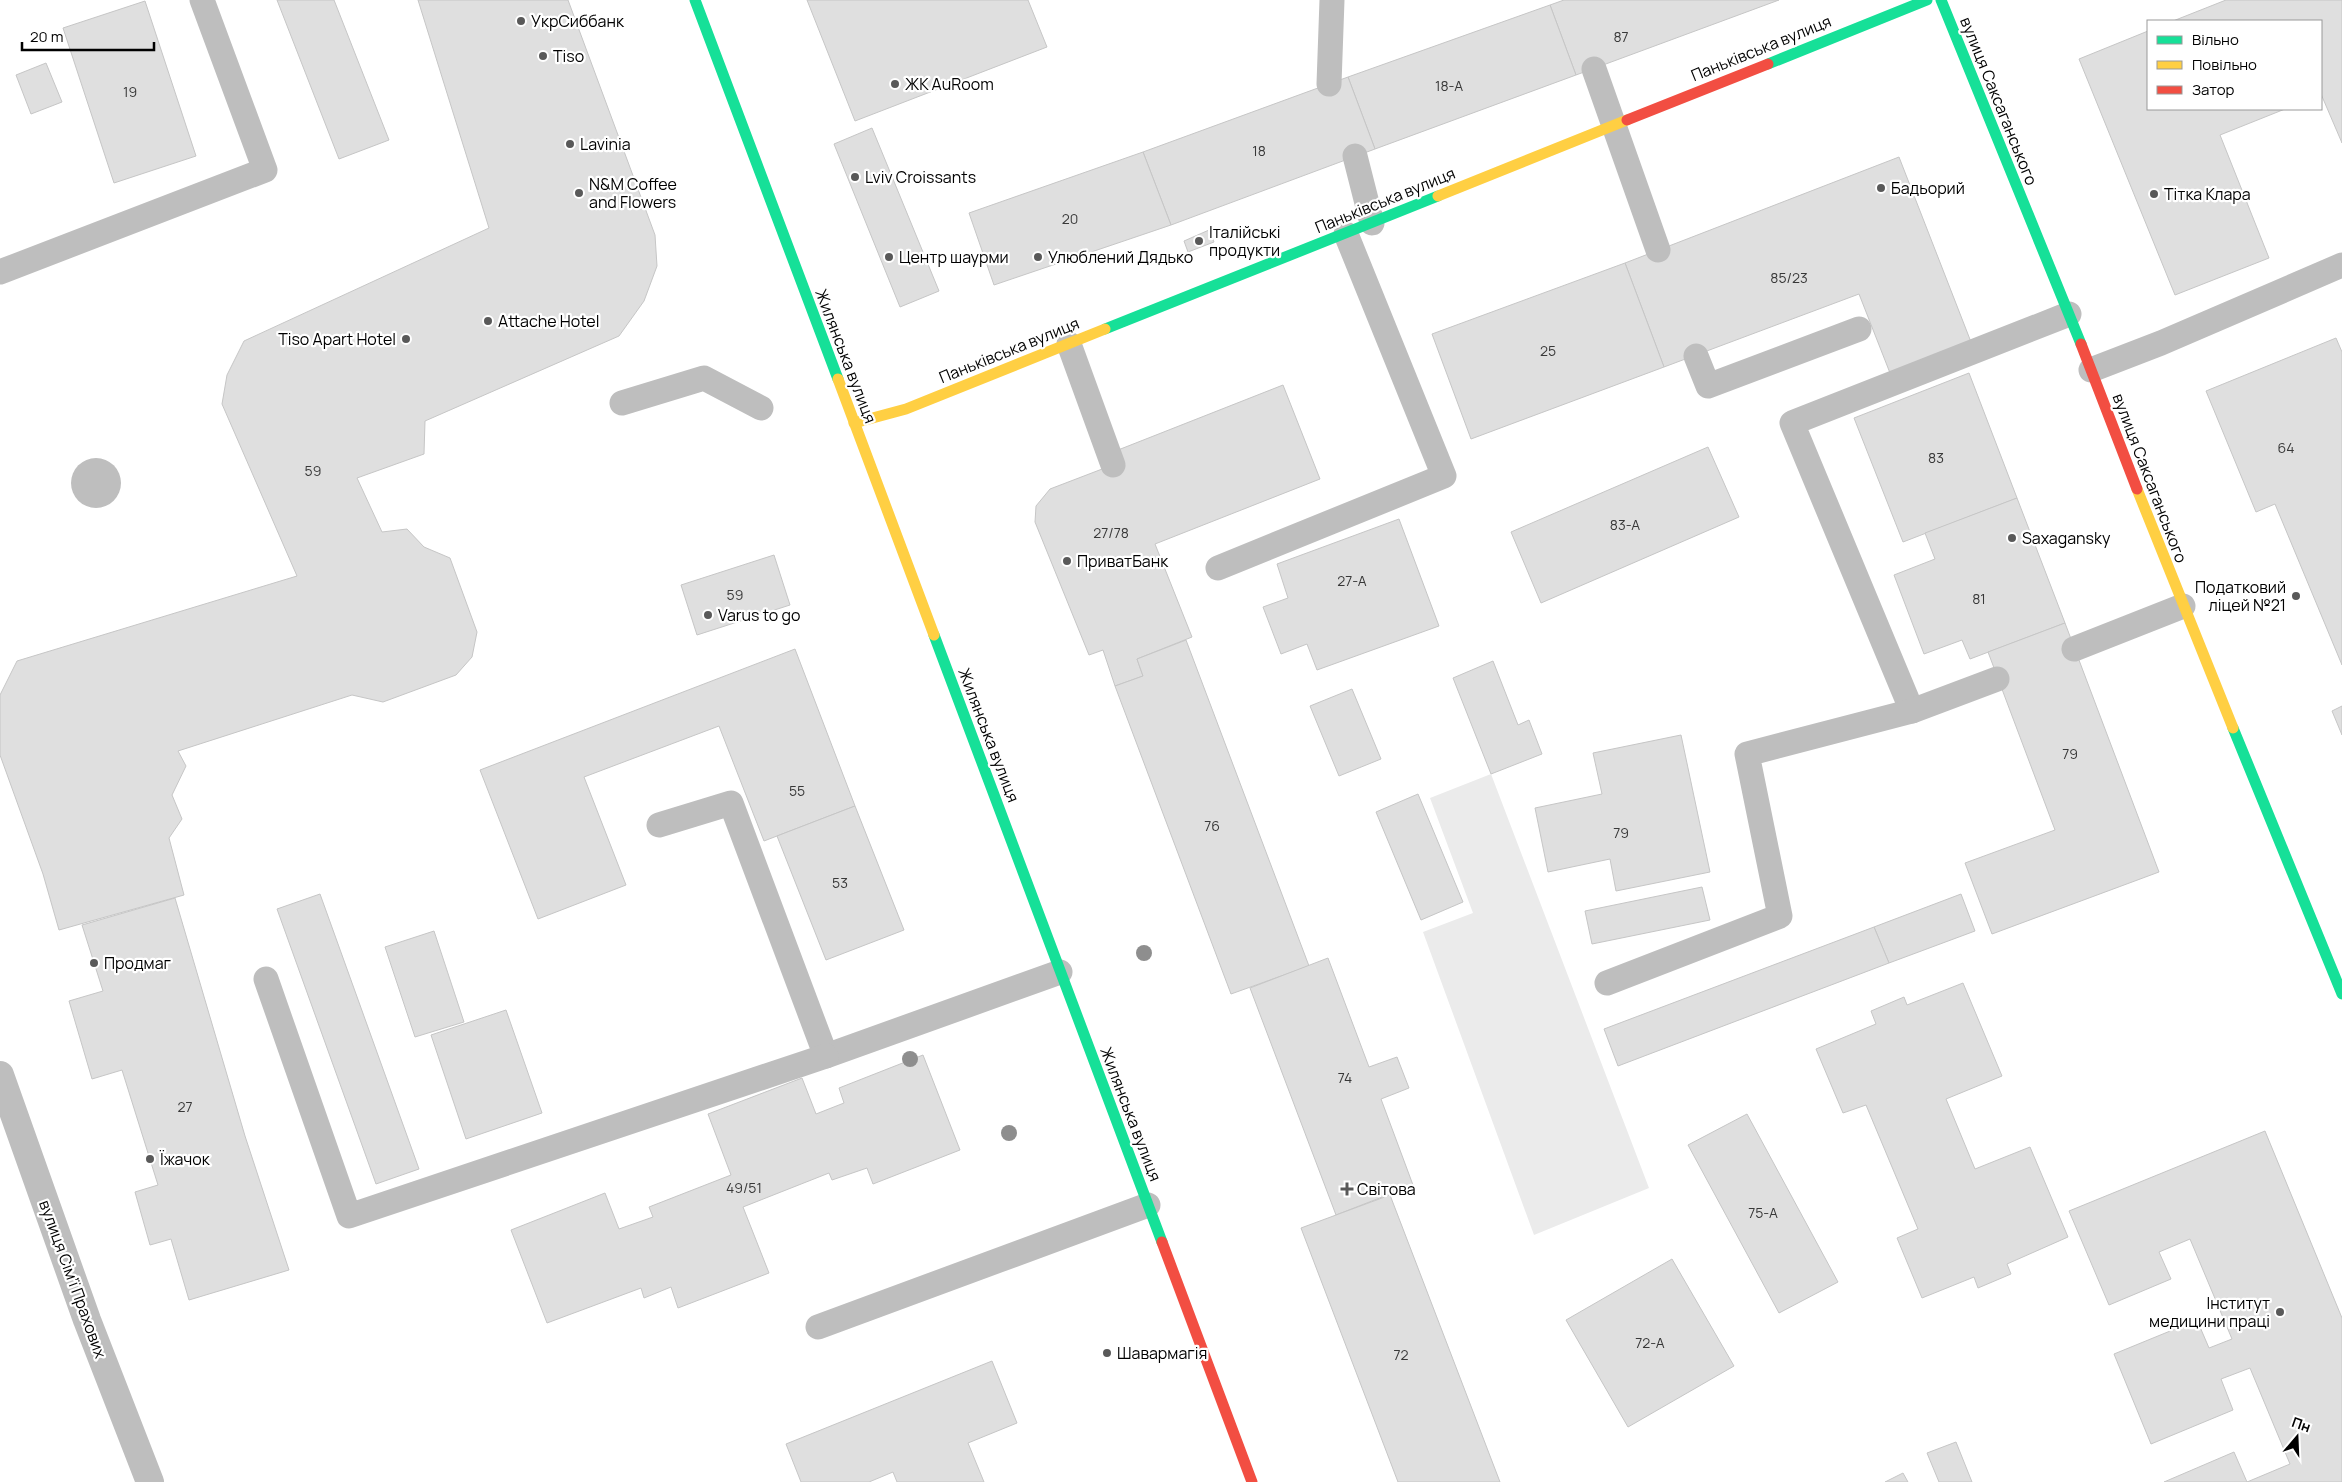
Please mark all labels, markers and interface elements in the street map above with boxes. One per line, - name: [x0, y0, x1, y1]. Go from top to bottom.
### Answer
- place label: УкрСиббанк: [531, 10, 625, 32]
- street label: Паньківська вулиця: [1688, 10, 1834, 86]
- street label: вулиця Саксаганського: [1955, 14, 2043, 188]
- marker: УкрСиббанк: [515, 15, 527, 27]
- scale bar: [22, 20, 155, 52]
- legend: [2147, 20, 2322, 110]
- text: 20 m: [30, 26, 63, 47]
- house number: 87: [1613, 27, 1629, 46]
- text: Вільно: [2192, 29, 2239, 50]
- place label: Tiso: [553, 45, 584, 67]
- marker: Tiso: [537, 50, 549, 62]
- text: Повільно: [2192, 54, 2257, 75]
- place label: ЖК AuRoom: [905, 73, 994, 95]
- house number: 18-А: [1435, 76, 1463, 95]
- marker: ЖК AuRoom: [889, 78, 901, 90]
- text: Затор: [2192, 79, 2235, 100]
- house number: 19: [123, 82, 137, 101]
- place label: Lavinia: [580, 133, 631, 155]
- marker: Lavinia: [564, 138, 576, 150]
- house number: 18: [1252, 141, 1266, 160]
- street label: Паньківська вулиця: [1312, 162, 1458, 238]
- place label: Lviv Croissants: [865, 166, 976, 188]
- marker: Lviv Croissants: [849, 171, 861, 183]
- place label: N&M Coffee and Flowers: [589, 173, 677, 213]
- place label: Бадьорий: [1891, 177, 1965, 199]
- marker: Бадьорий: [1875, 182, 1887, 194]
- place label: Тітка Клара: [2164, 183, 2251, 205]
- marker: N&M Coffee and Flowers: [573, 187, 585, 199]
- marker: Тітка Клара: [2148, 188, 2160, 200]
- house number: 20: [1062, 209, 1078, 228]
- place label: Італійські продукти: [1209, 221, 1281, 261]
- marker: Італійські продукти: [1193, 235, 1205, 247]
- place label: Центр шаурми: [899, 246, 1009, 268]
- place label: Улюблений Дядько: [1048, 246, 1193, 268]
- marker: Центр шаурми: [883, 251, 895, 263]
- marker: Улюблений Дядько: [1032, 251, 1044, 263]
- house number: 85/23: [1770, 268, 1808, 287]
- street label: Жилянська вулиця: [810, 286, 882, 426]
- place label: Attache Hotel: [498, 310, 599, 332]
- street label: Паньківська вулиця: [936, 312, 1082, 388]
- marker: Attache Hotel: [482, 315, 494, 327]
- place label: Tiso Apart Hotel: [278, 328, 396, 350]
- marker: Tiso Apart Hotel: [400, 333, 412, 345]
- house number: 25: [1540, 341, 1556, 360]
- street label: вулиця Саксаганського: [2108, 390, 2192, 566]
- house number: 64: [2278, 438, 2294, 457]
- house number: 83: [1928, 448, 1944, 467]
- house number: 59: [305, 461, 321, 480]
- house number: 83-А: [1610, 515, 1640, 534]
- house number: 27/78: [1093, 523, 1129, 542]
- place label: Saxagansky: [2022, 527, 2111, 549]
- marker: Saxagansky: [2006, 532, 2018, 544]
- place label: ПриватБанк: [1077, 550, 1169, 572]
- marker: ПриватБанк: [1061, 555, 1073, 567]
- house number: 27-А: [1337, 571, 1367, 590]
- place label: Податковий ліцей №21: [2195, 576, 2286, 616]
- house number: 59: [727, 585, 743, 604]
- house number: 81: [1972, 589, 1986, 608]
- marker: Податковий ліцей №21: [2290, 590, 2302, 602]
- place label: Varus to go: [718, 604, 800, 626]
- marker: Varus to go: [702, 609, 714, 621]
- street label: Жилянська вулиця: [953, 665, 1025, 805]
- house number: 79: [2062, 744, 2078, 763]
- house number: 55: [789, 781, 805, 800]
- house number: 76: [1204, 816, 1220, 835]
- house number: 79: [1613, 823, 1629, 842]
- house number: 53: [832, 873, 848, 892]
- place label: Продмаг: [104, 952, 172, 974]
- marker: Продмаг: [88, 957, 100, 969]
- street label: Жилянська вулиця: [1095, 1044, 1167, 1184]
- house number: 74: [1338, 1068, 1352, 1087]
- house number: 27: [177, 1097, 193, 1116]
- place label: Їжачок: [159, 1148, 211, 1170]
- marker: Їжачок: [144, 1153, 156, 1165]
- house number: 49/51: [726, 1178, 762, 1197]
- place label: Світова: [1357, 1178, 1416, 1200]
- marker: Світова: [1341, 1183, 1353, 1195]
- street label: вулиця Сімʼї Прахових: [34, 1197, 112, 1362]
- house number: 75-А: [1748, 1203, 1778, 1222]
- place label: Інститут медицини праці: [2149, 1292, 2270, 1332]
- marker: Інститут медицини праці: [2274, 1306, 2286, 1318]
- house number: 72-А: [1635, 1333, 1665, 1352]
- place label: Шавармагія: [1117, 1342, 1207, 1364]
- house number: 72: [1393, 1345, 1409, 1364]
- marker: Шавармагія: [1101, 1347, 1113, 1359]
- north arrow: [2272, 1412, 2322, 1462]
- text: Пн: [2289, 1412, 2313, 1436]

